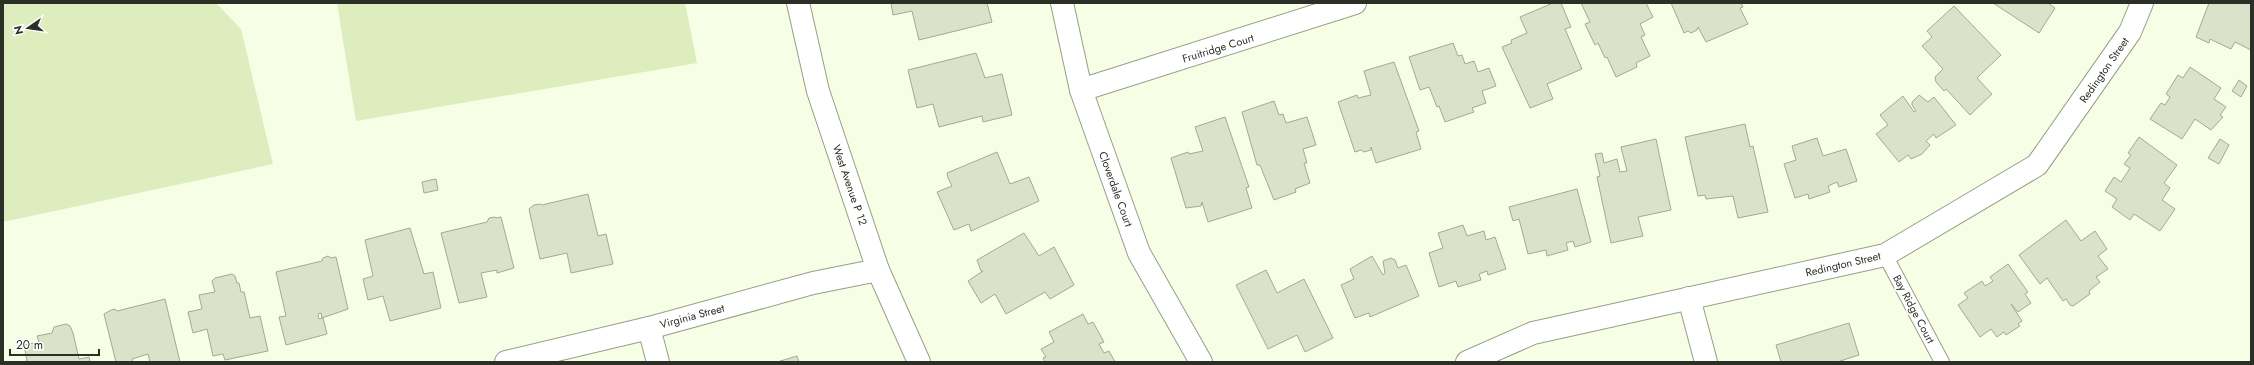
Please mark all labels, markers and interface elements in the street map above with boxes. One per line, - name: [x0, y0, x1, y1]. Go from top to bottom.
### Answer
- north arrow: [8, 8, 48, 48]
- text: N: [9, 24, 27, 36]
- street label: Fruitridge Court: [1180, 29, 1256, 66]
- street label: Redington Street: [2075, 34, 2133, 106]
- street label: West Avenue P 12: [829, 143, 871, 227]
- street label: Cloverdale Court: [1095, 149, 1137, 229]
- street label: Redington Street: [1804, 247, 1883, 280]
- street label: Bay Ridge Court: [1889, 272, 1939, 347]
- street label: Virginia Street: [658, 300, 726, 332]
- scale bar: [10, 331, 99, 357]
- text: 20 m: [16, 336, 43, 354]

